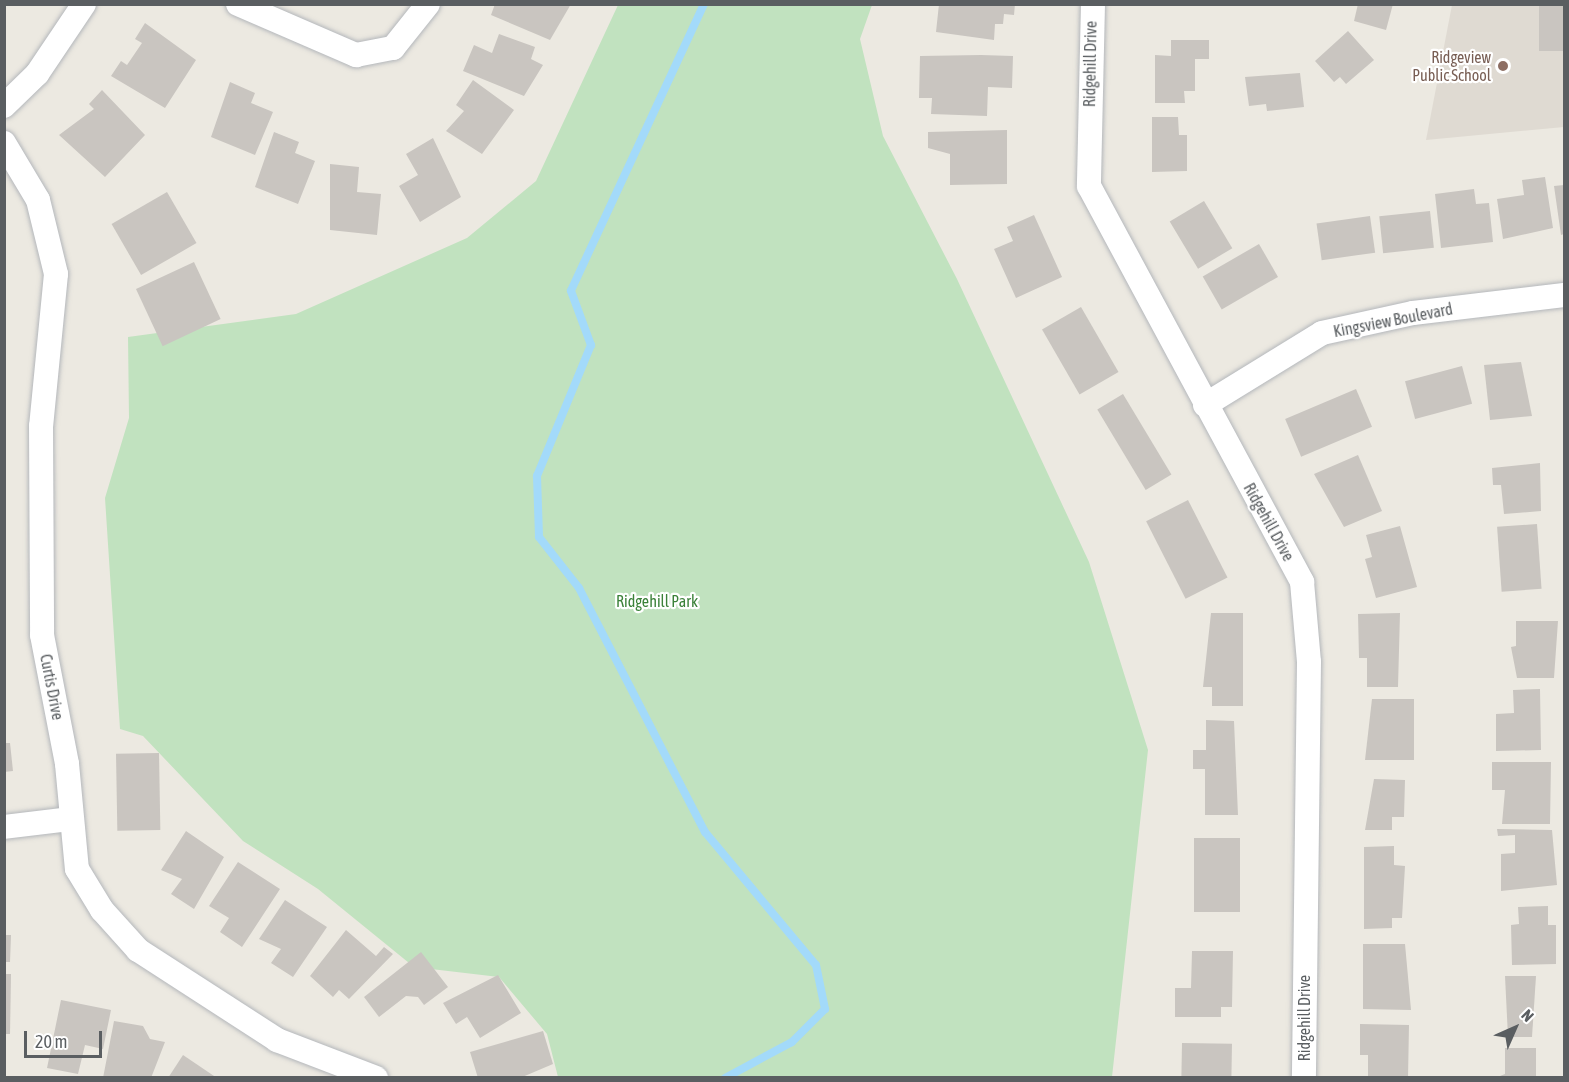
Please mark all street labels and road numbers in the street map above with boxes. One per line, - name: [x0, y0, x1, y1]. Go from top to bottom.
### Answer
- street label: Ridgehill Drive: [1080, 21, 1100, 107]
- street label: Kingsview Boulevard: [1332, 299, 1454, 341]
- street label: Ridgehill Drive: [1240, 480, 1298, 564]
- street label: Curtis Drive: [36, 652, 68, 722]
- street label: Ridgehill Drive: [1294, 975, 1314, 1061]

